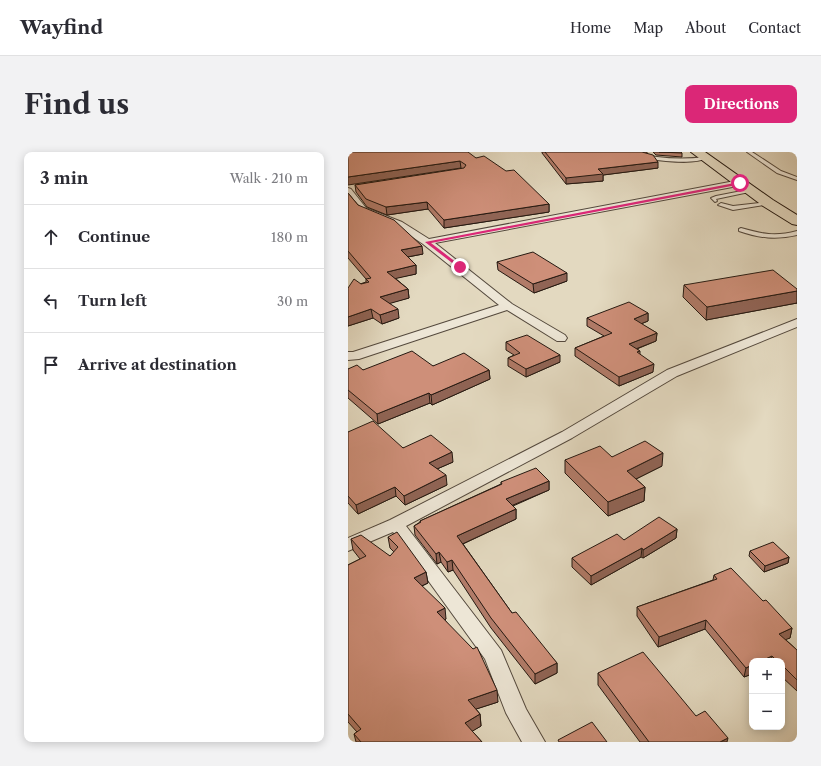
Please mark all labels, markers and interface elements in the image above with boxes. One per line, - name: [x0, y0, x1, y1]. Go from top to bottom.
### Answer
- text: Wayfind: [20, 16, 103, 39]
- text: Home: [570, 19, 611, 37]
- text: Map: [633, 19, 663, 37]
- text: About: [685, 19, 726, 37]
- text: Contact: [748, 19, 801, 37]
- button: Directions: [685, 85, 797, 123]
- text: Find us: [24, 87, 129, 121]
- text: 3 min: [40, 168, 89, 188]
- text: Walk · 210 m: [230, 170, 308, 186]
- route start: [731, 174, 749, 192]
- icon: ahead: [40, 226, 62, 248]
- text: Continue: [78, 227, 150, 246]
- text: 180 m: [271, 229, 308, 245]
- route end: [451, 258, 469, 276]
- icon: left: [40, 290, 62, 312]
- text: Turn left: [78, 291, 147, 310]
- text: 30 m: [277, 293, 308, 309]
- icon: arrive: [40, 354, 62, 376]
- text: Arrive at destination: [78, 355, 237, 374]
- map controls: [749, 658, 785, 730]
- button: +: [749, 658, 785, 694]
- button: −: [749, 694, 785, 730]

